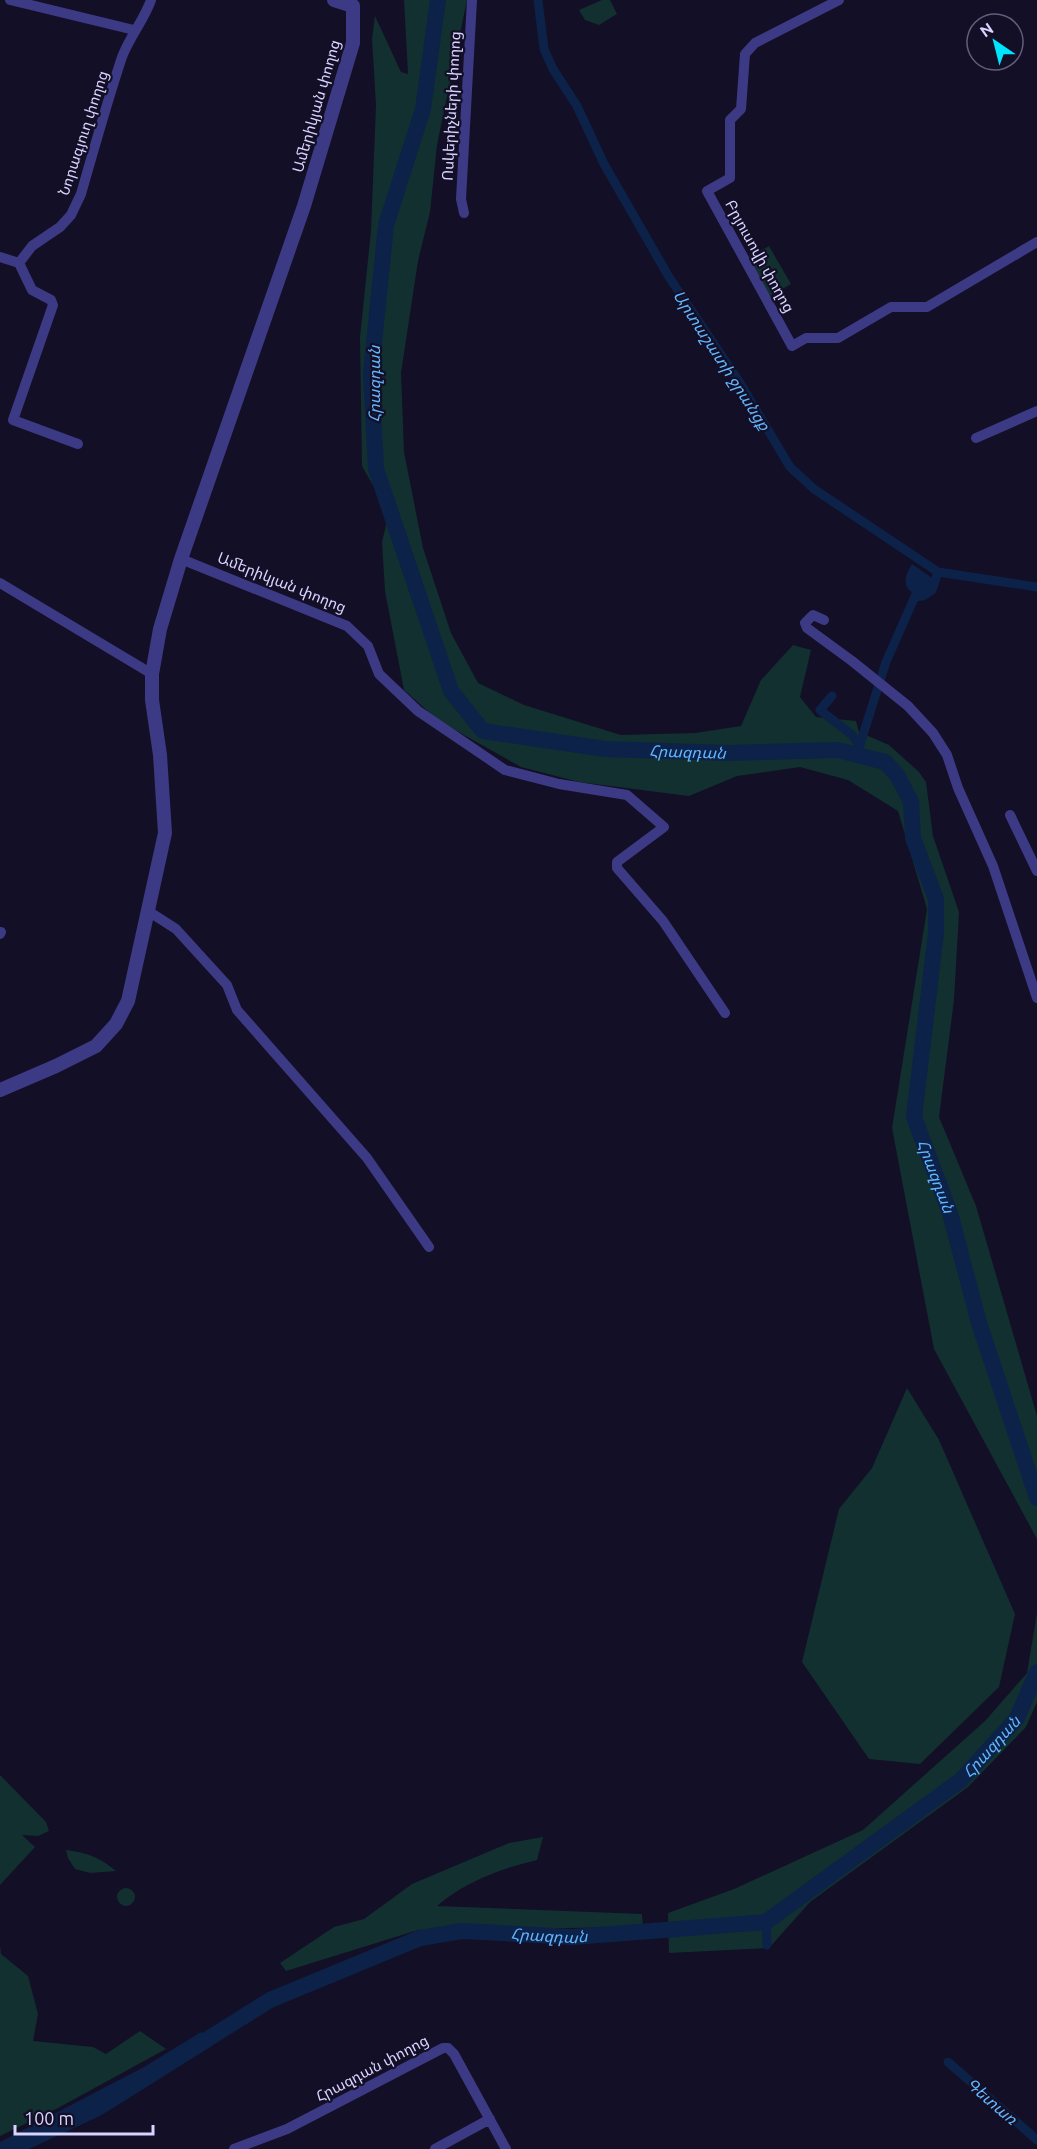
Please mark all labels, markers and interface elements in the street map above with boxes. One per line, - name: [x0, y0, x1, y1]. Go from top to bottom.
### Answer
- north arrow: [965, 12, 1025, 72]
- text: N: [976, 19, 996, 41]
- street label: Ոսկերիչների փողոց: [439, 31, 464, 181]
- street label: Ամերիկյան փողոց: [289, 38, 344, 175]
- street label: Նորագյուղ փողոց: [55, 68, 112, 198]
- street label: Բրյուսովի փողոց: [721, 197, 798, 316]
- water label: Արտաշատի ջրանցք: [669, 287, 775, 435]
- water label: Հրազդան: [365, 344, 384, 422]
- street label: Ամերիկյան փողոց: [215, 548, 349, 617]
- water label: Հրազդան: [649, 741, 727, 762]
- water label: Հրազդան: [914, 1137, 959, 1217]
- water label: Հրազդան: [959, 1711, 1025, 1781]
- water label: Հրազդան: [510, 1925, 589, 1946]
- street label: Հրազդան փողոց: [313, 2031, 432, 2106]
- water label: Գետառ: [963, 2074, 1022, 2129]
- scale bar: [15, 2098, 153, 2136]
- text: 100 m: [24, 2108, 74, 2128]

